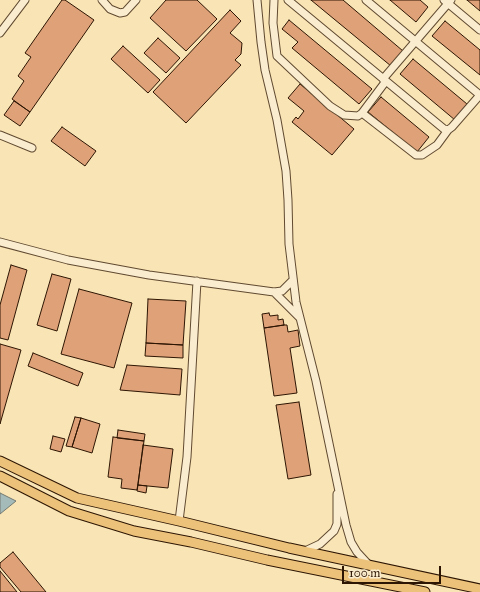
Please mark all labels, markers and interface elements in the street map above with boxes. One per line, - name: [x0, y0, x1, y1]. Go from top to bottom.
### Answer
- scale bar: [344, 558, 443, 584]
- text: 100 m: [349, 566, 380, 580]

